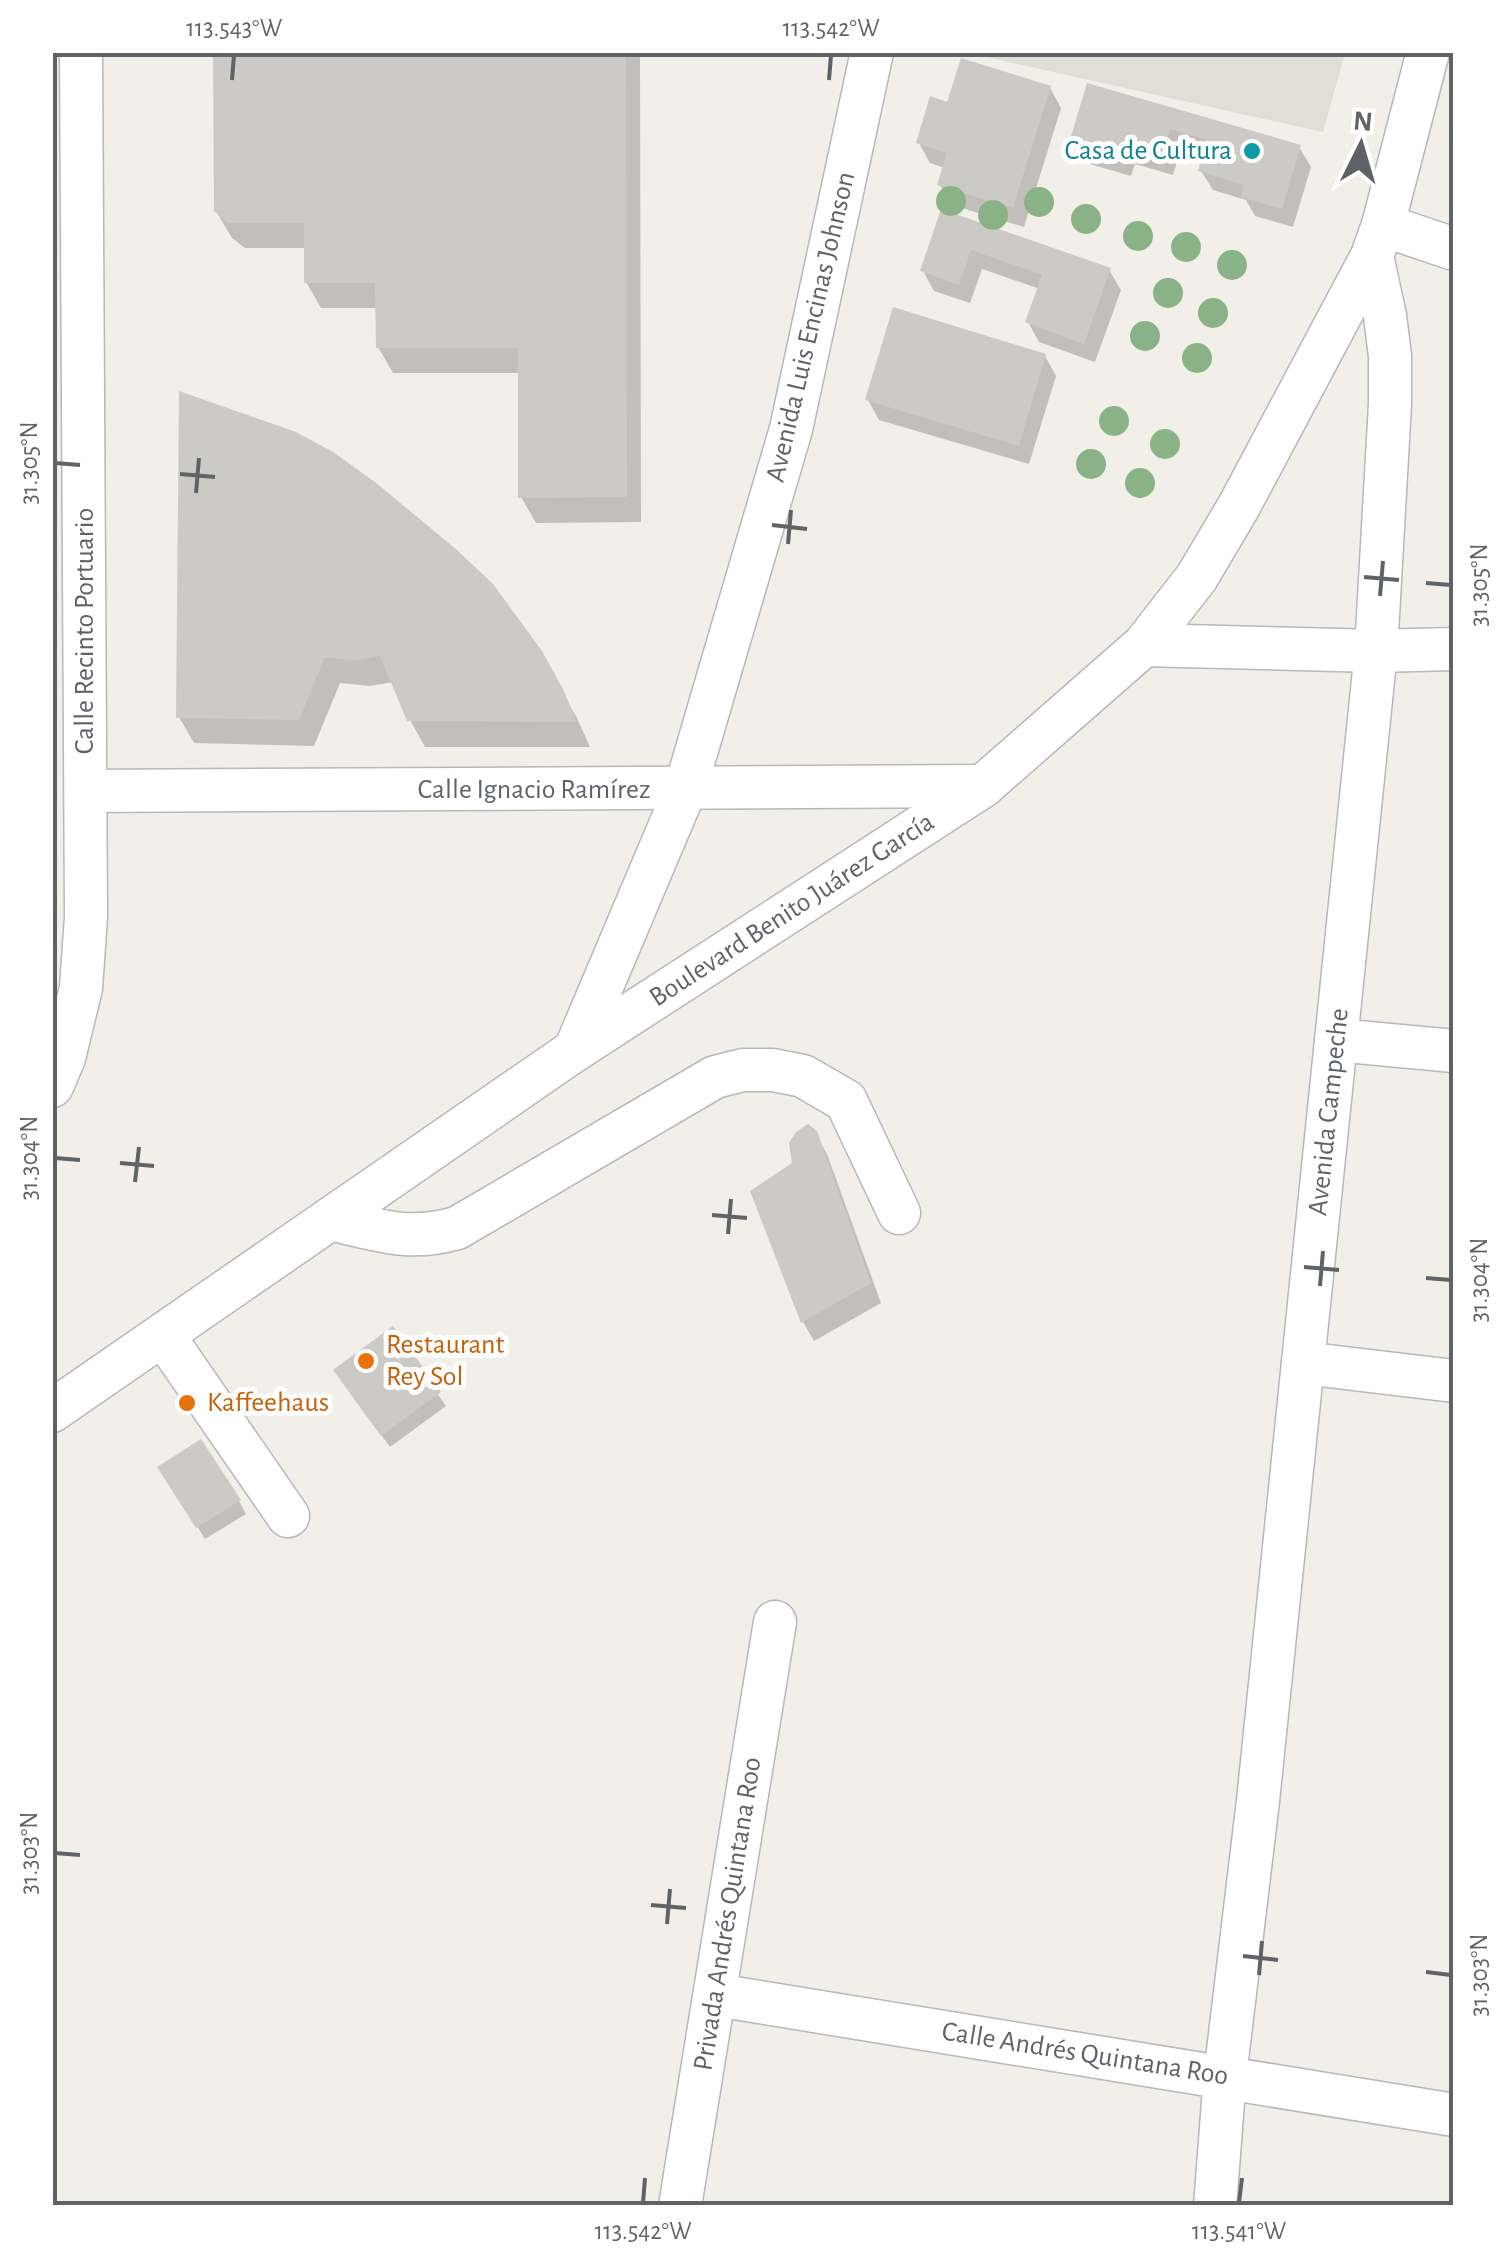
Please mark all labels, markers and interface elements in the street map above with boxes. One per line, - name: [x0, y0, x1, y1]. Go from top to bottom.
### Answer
- text: 113.543°W: [186, 16, 283, 41]
- text: 113.542°W: [782, 16, 880, 41]
- north arrow: [1311, 95, 1411, 195]
- text: N: [1352, 107, 1374, 137]
- place label: Casa de Cultura: [1065, 137, 1232, 165]
- marker: Casa de Cultura: [1241, 140, 1263, 162]
- street label: Avenida Luis Encinas Johnson: [762, 169, 860, 485]
- text: 31.305°N: [17, 422, 42, 504]
- street label: Calle Recinto Portuario: [71, 508, 99, 754]
- text: 31.305°N: [1467, 544, 1492, 626]
- street label: Calle Ignacio Ramírez: [418, 776, 650, 804]
- street label: Boulevard Benito Juárez García: [645, 808, 939, 1012]
- street label: Avenida Campeche: [1304, 1007, 1354, 1217]
- text: 31.304°N: [17, 1116, 42, 1200]
- text: 31.304°N: [1467, 1238, 1492, 1322]
- place label: Restaurant Rey Sol: [386, 1331, 505, 1391]
- marker: Restaurant Rey Sol: [355, 1350, 377, 1372]
- place label: Kaffeehaus: [207, 1389, 329, 1417]
- marker: Kaffeehaus: [176, 1392, 198, 1414]
- street label: Privada Andrés Quintana Roo: [689, 1755, 767, 2073]
- text: 31.303°N: [17, 1812, 42, 1894]
- text: 31.303°N: [1467, 1934, 1492, 2016]
- street label: Calle Andrés Quintana Roo: [940, 2018, 1230, 2090]
- text: 113.542°W: [594, 2219, 692, 2244]
- text: 113.541°W: [1192, 2219, 1287, 2244]

